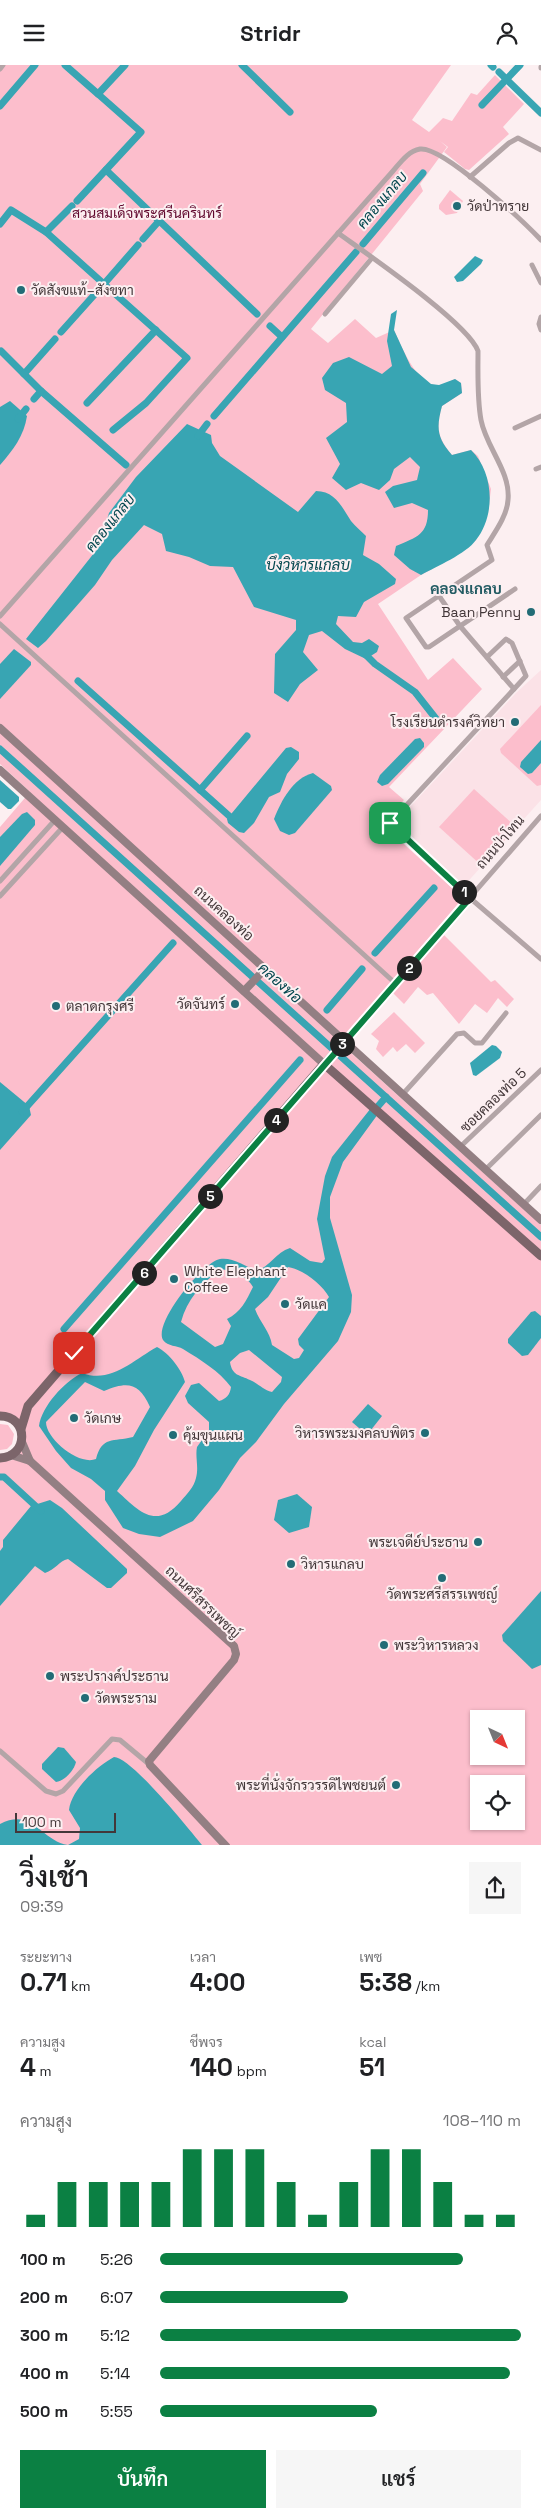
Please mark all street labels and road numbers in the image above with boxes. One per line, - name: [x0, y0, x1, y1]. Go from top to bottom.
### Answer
- street label: ถนนป่าโทน: [472, 811, 528, 873]
- street label: ถนนคลองท่อ: [190, 881, 258, 945]
- street label: ซอยคลองท่อ 5: [456, 1064, 530, 1136]
- street label: ถนนศรีสรรเพชญ์: [162, 1562, 244, 1642]

